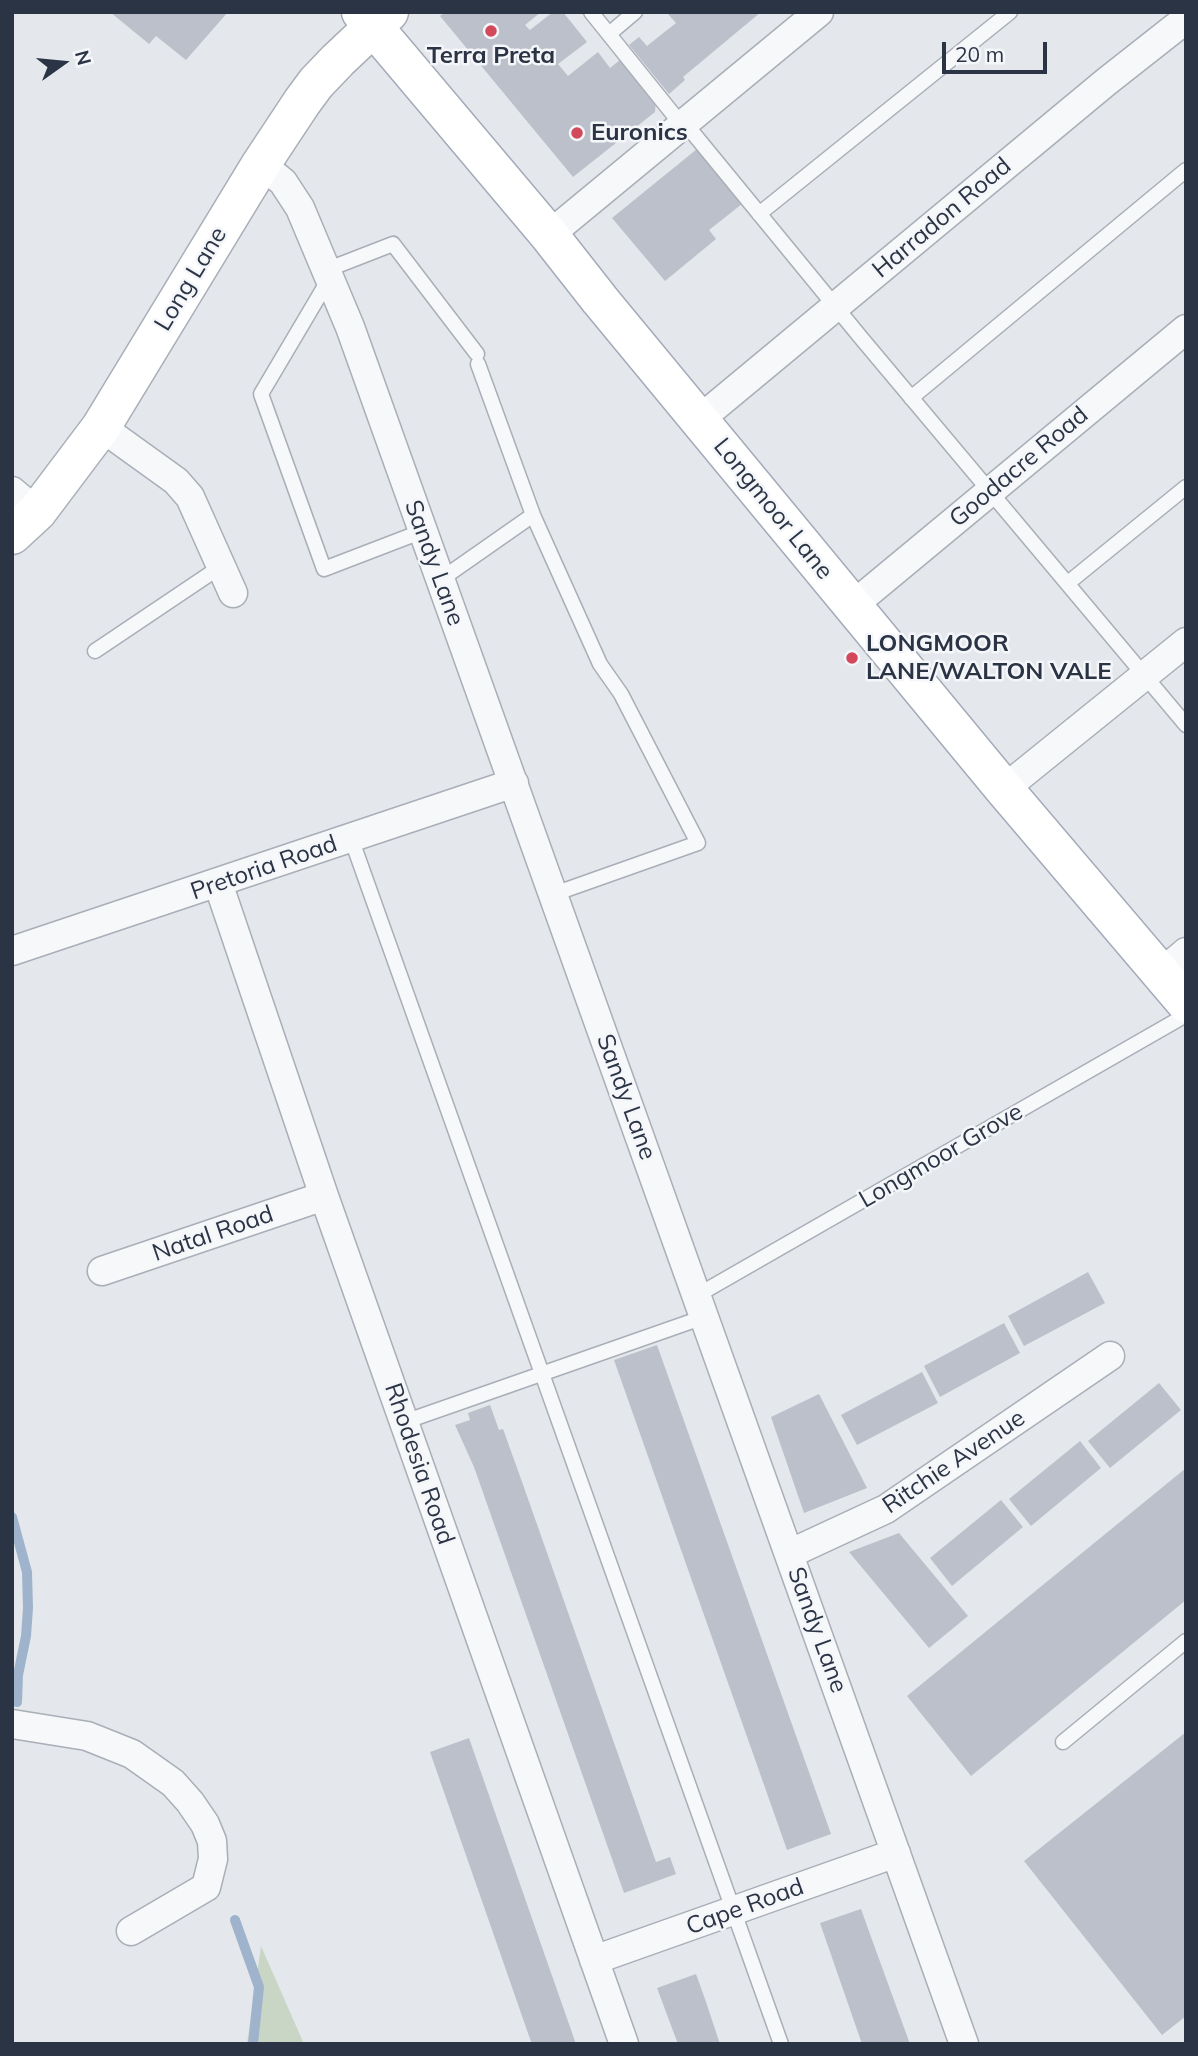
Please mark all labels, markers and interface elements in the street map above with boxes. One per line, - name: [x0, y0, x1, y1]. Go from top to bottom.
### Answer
- marker: Terra Preta: [483, 23, 499, 39]
- north arrow: [28, 28, 98, 98]
- scale bar: [946, 28, 1051, 72]
- text: 20 m: [955, 41, 1004, 67]
- place label: Terra Preta: [427, 42, 555, 70]
- text: N: [70, 48, 97, 68]
- place label: Euronics: [591, 119, 688, 147]
- marker: Euronics: [569, 125, 585, 141]
- street label: Harradon Road: [867, 152, 1017, 284]
- street label: Long Lane: [149, 222, 233, 336]
- street label: Goodacre Road: [944, 401, 1094, 533]
- street label: Longmoor Lane: [707, 433, 839, 585]
- street label: Sandy Lane: [398, 496, 470, 630]
- place label: LONGMOOR LANE/WALTON VALE: [866, 630, 1112, 686]
- marker: LONGMOOR LANE/WALTON VALE: [844, 650, 860, 666]
- street label: Pretoria Road: [187, 829, 341, 907]
- street label: Sandy Lane: [590, 1030, 662, 1164]
- street label: Longmoor Grove: [854, 1098, 1028, 1214]
- street label: Natal Road: [149, 1200, 277, 1268]
- street label: Rhodesia Road: [378, 1379, 460, 1549]
- street label: Ritchie Avenue: [877, 1404, 1031, 1520]
- street label: Sandy Lane: [781, 1563, 853, 1697]
- street label: Cape Road: [682, 1872, 808, 1942]

